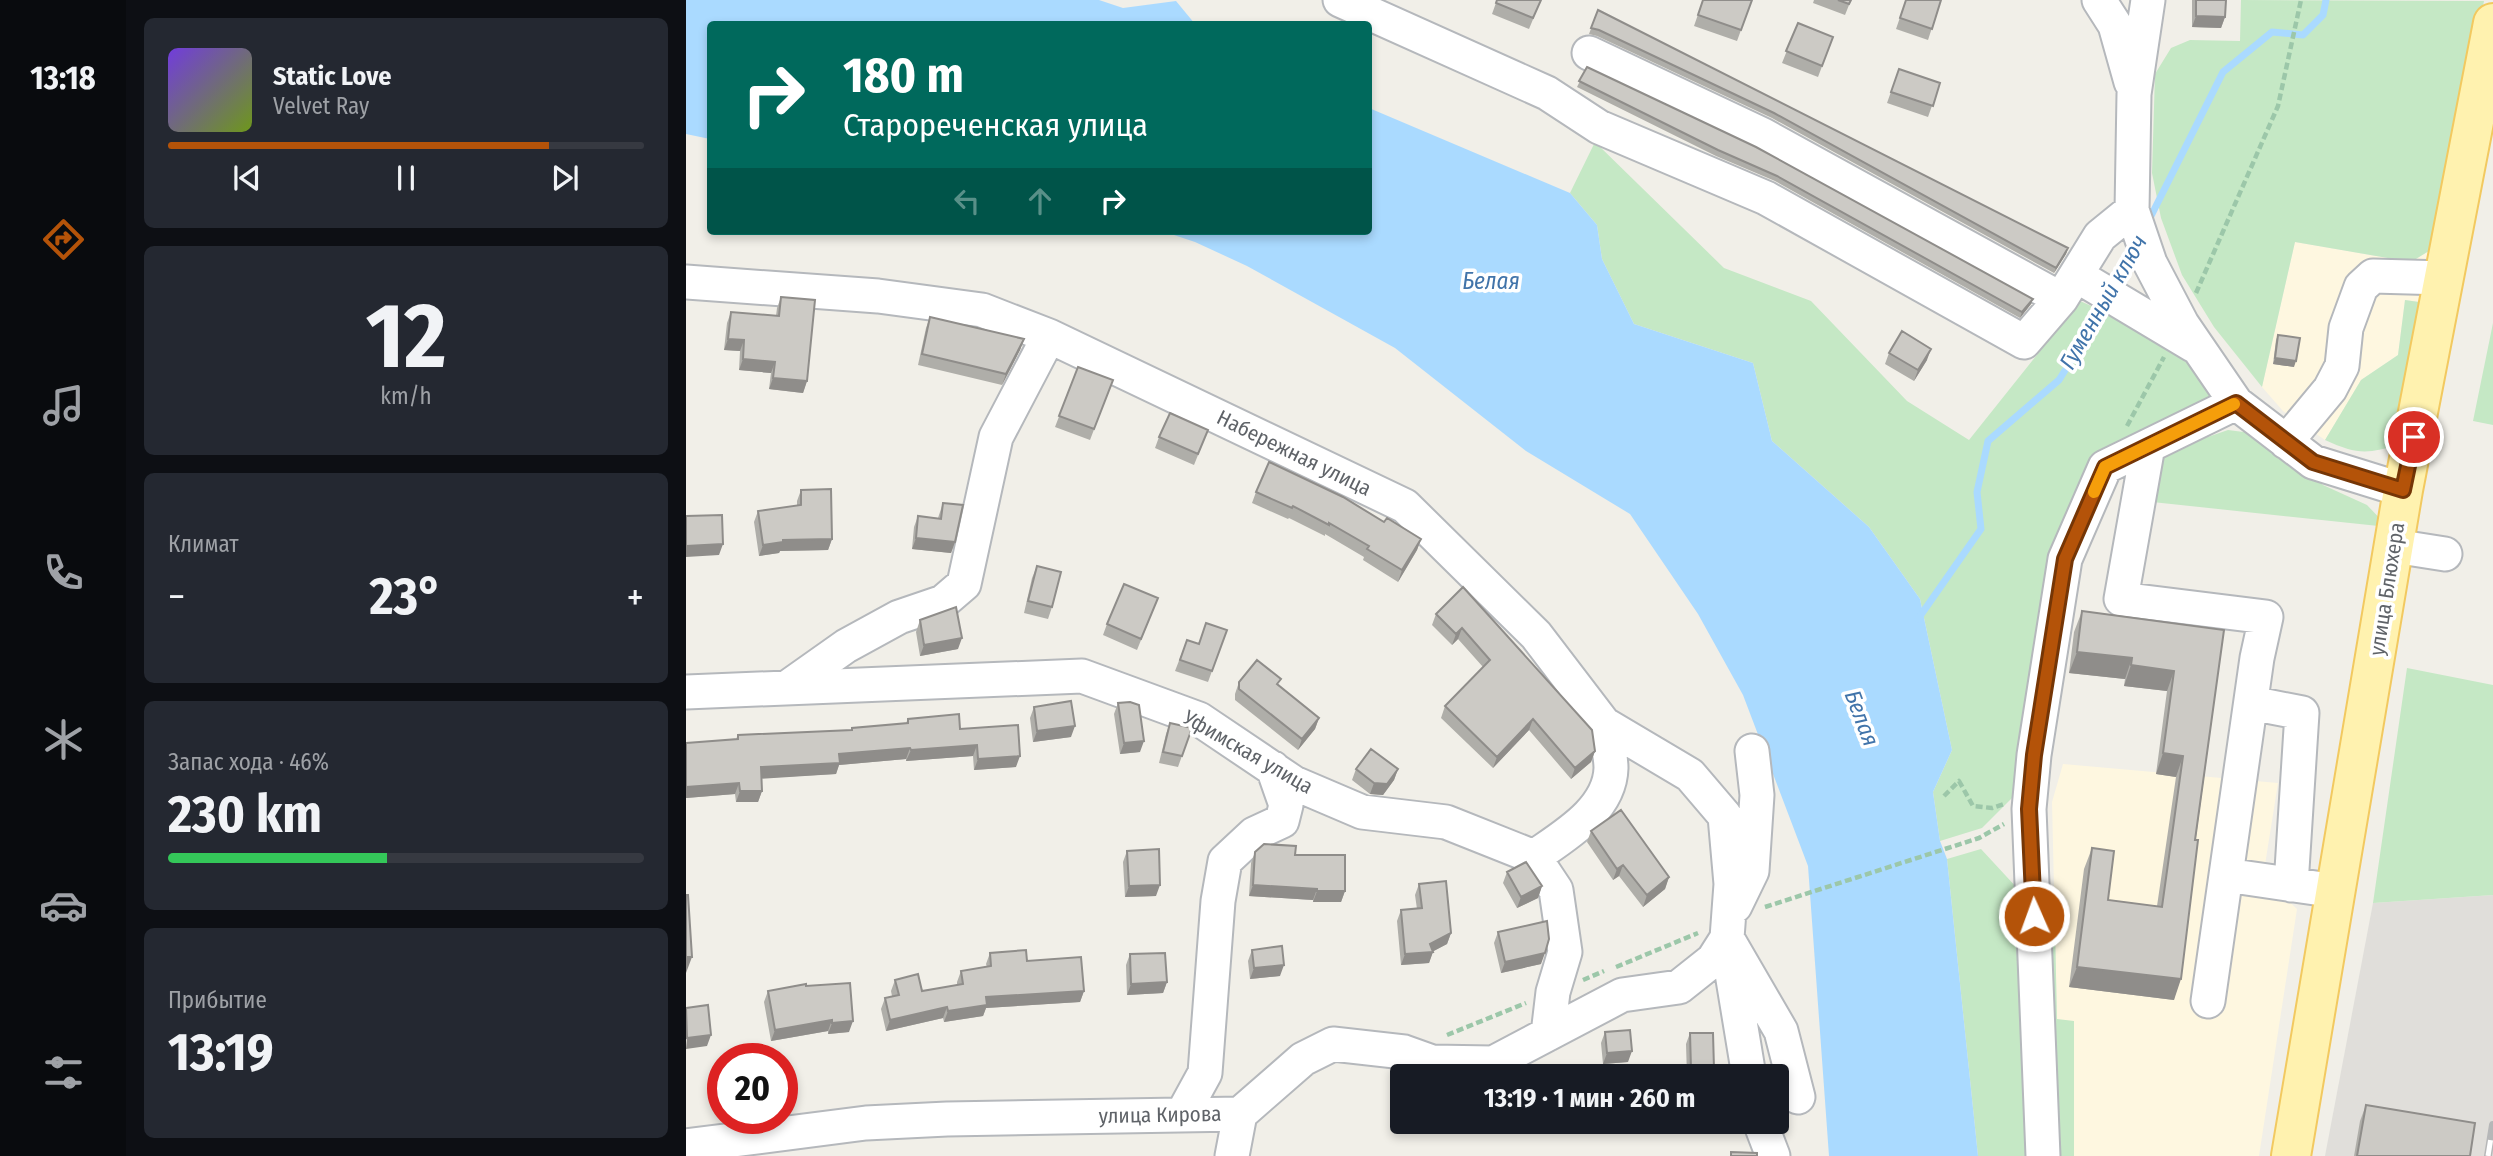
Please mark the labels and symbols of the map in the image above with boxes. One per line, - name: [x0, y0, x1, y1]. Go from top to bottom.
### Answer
- water label: Гуменный ключ: [2053, 230, 2153, 374]
- water label: Белая: [1462, 267, 1520, 295]
- street label: Набережная улица: [1213, 404, 1375, 502]
- pin: [2384, 407, 2444, 467]
- street label: улица Блюхера: [2364, 521, 2410, 657]
- water label: Белая: [1839, 686, 1885, 750]
- street label: Уфимская улица: [1178, 704, 1318, 800]
- position arrow: [1997, 879, 2071, 953]
- speed limit sign: 20: [707, 1043, 798, 1134]
- street label: улица Кирова: [1098, 1101, 1222, 1129]

